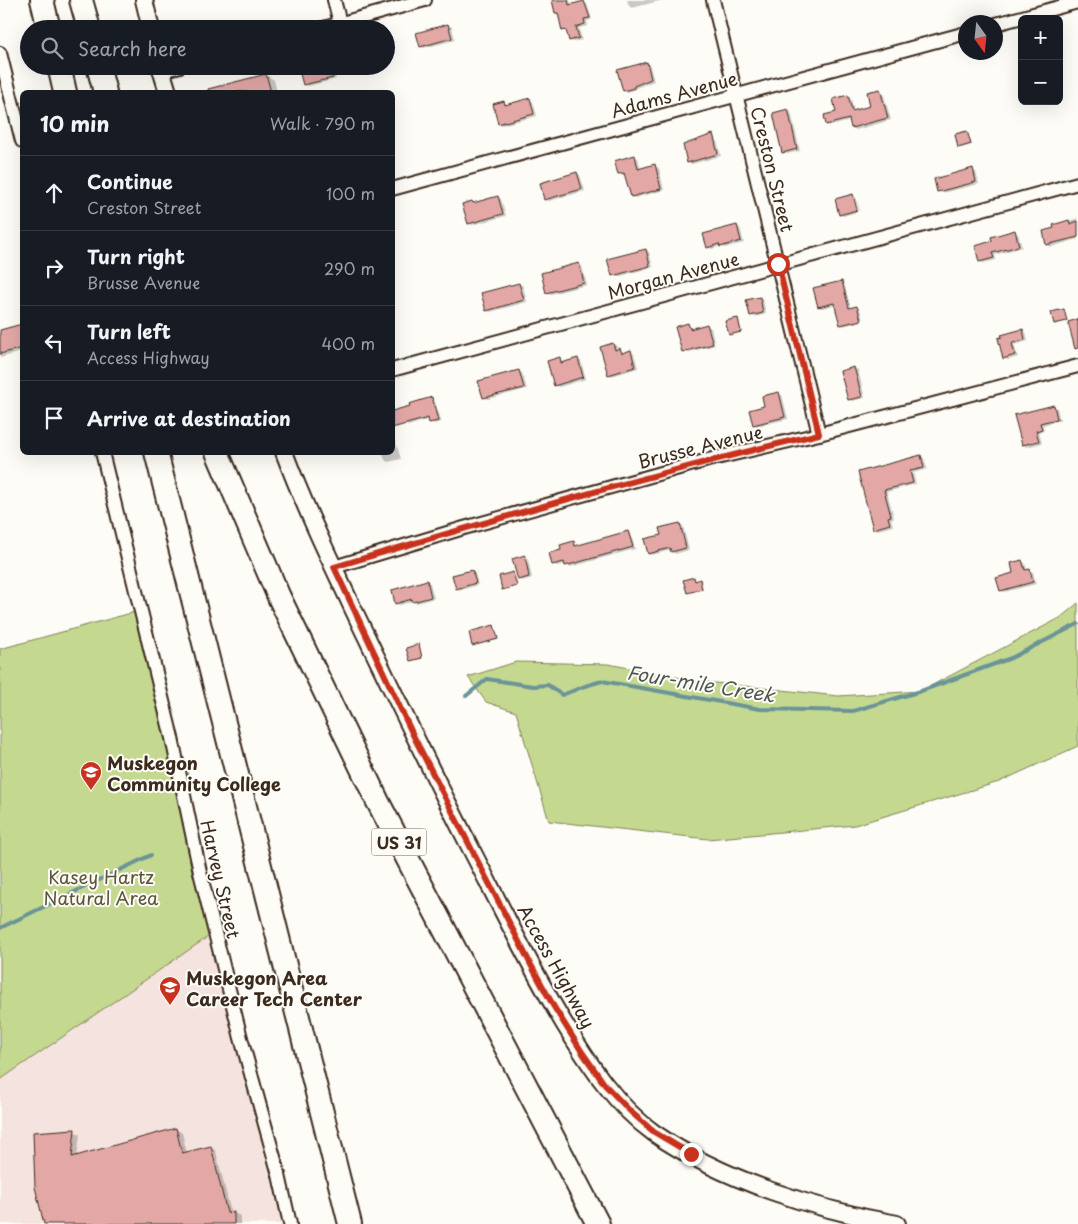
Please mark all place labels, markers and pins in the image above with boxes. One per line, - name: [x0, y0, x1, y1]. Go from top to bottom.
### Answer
- place label: Muskegon Community College: [107, 749, 281, 797]
- school or university icon: Muskegon Community College: [79, 760, 103, 791]
- place label: Muskegon Area Career Tech Center: [186, 964, 363, 1012]
- school or university icon: Muskegon Area Career Tech Center: [158, 975, 182, 1006]

